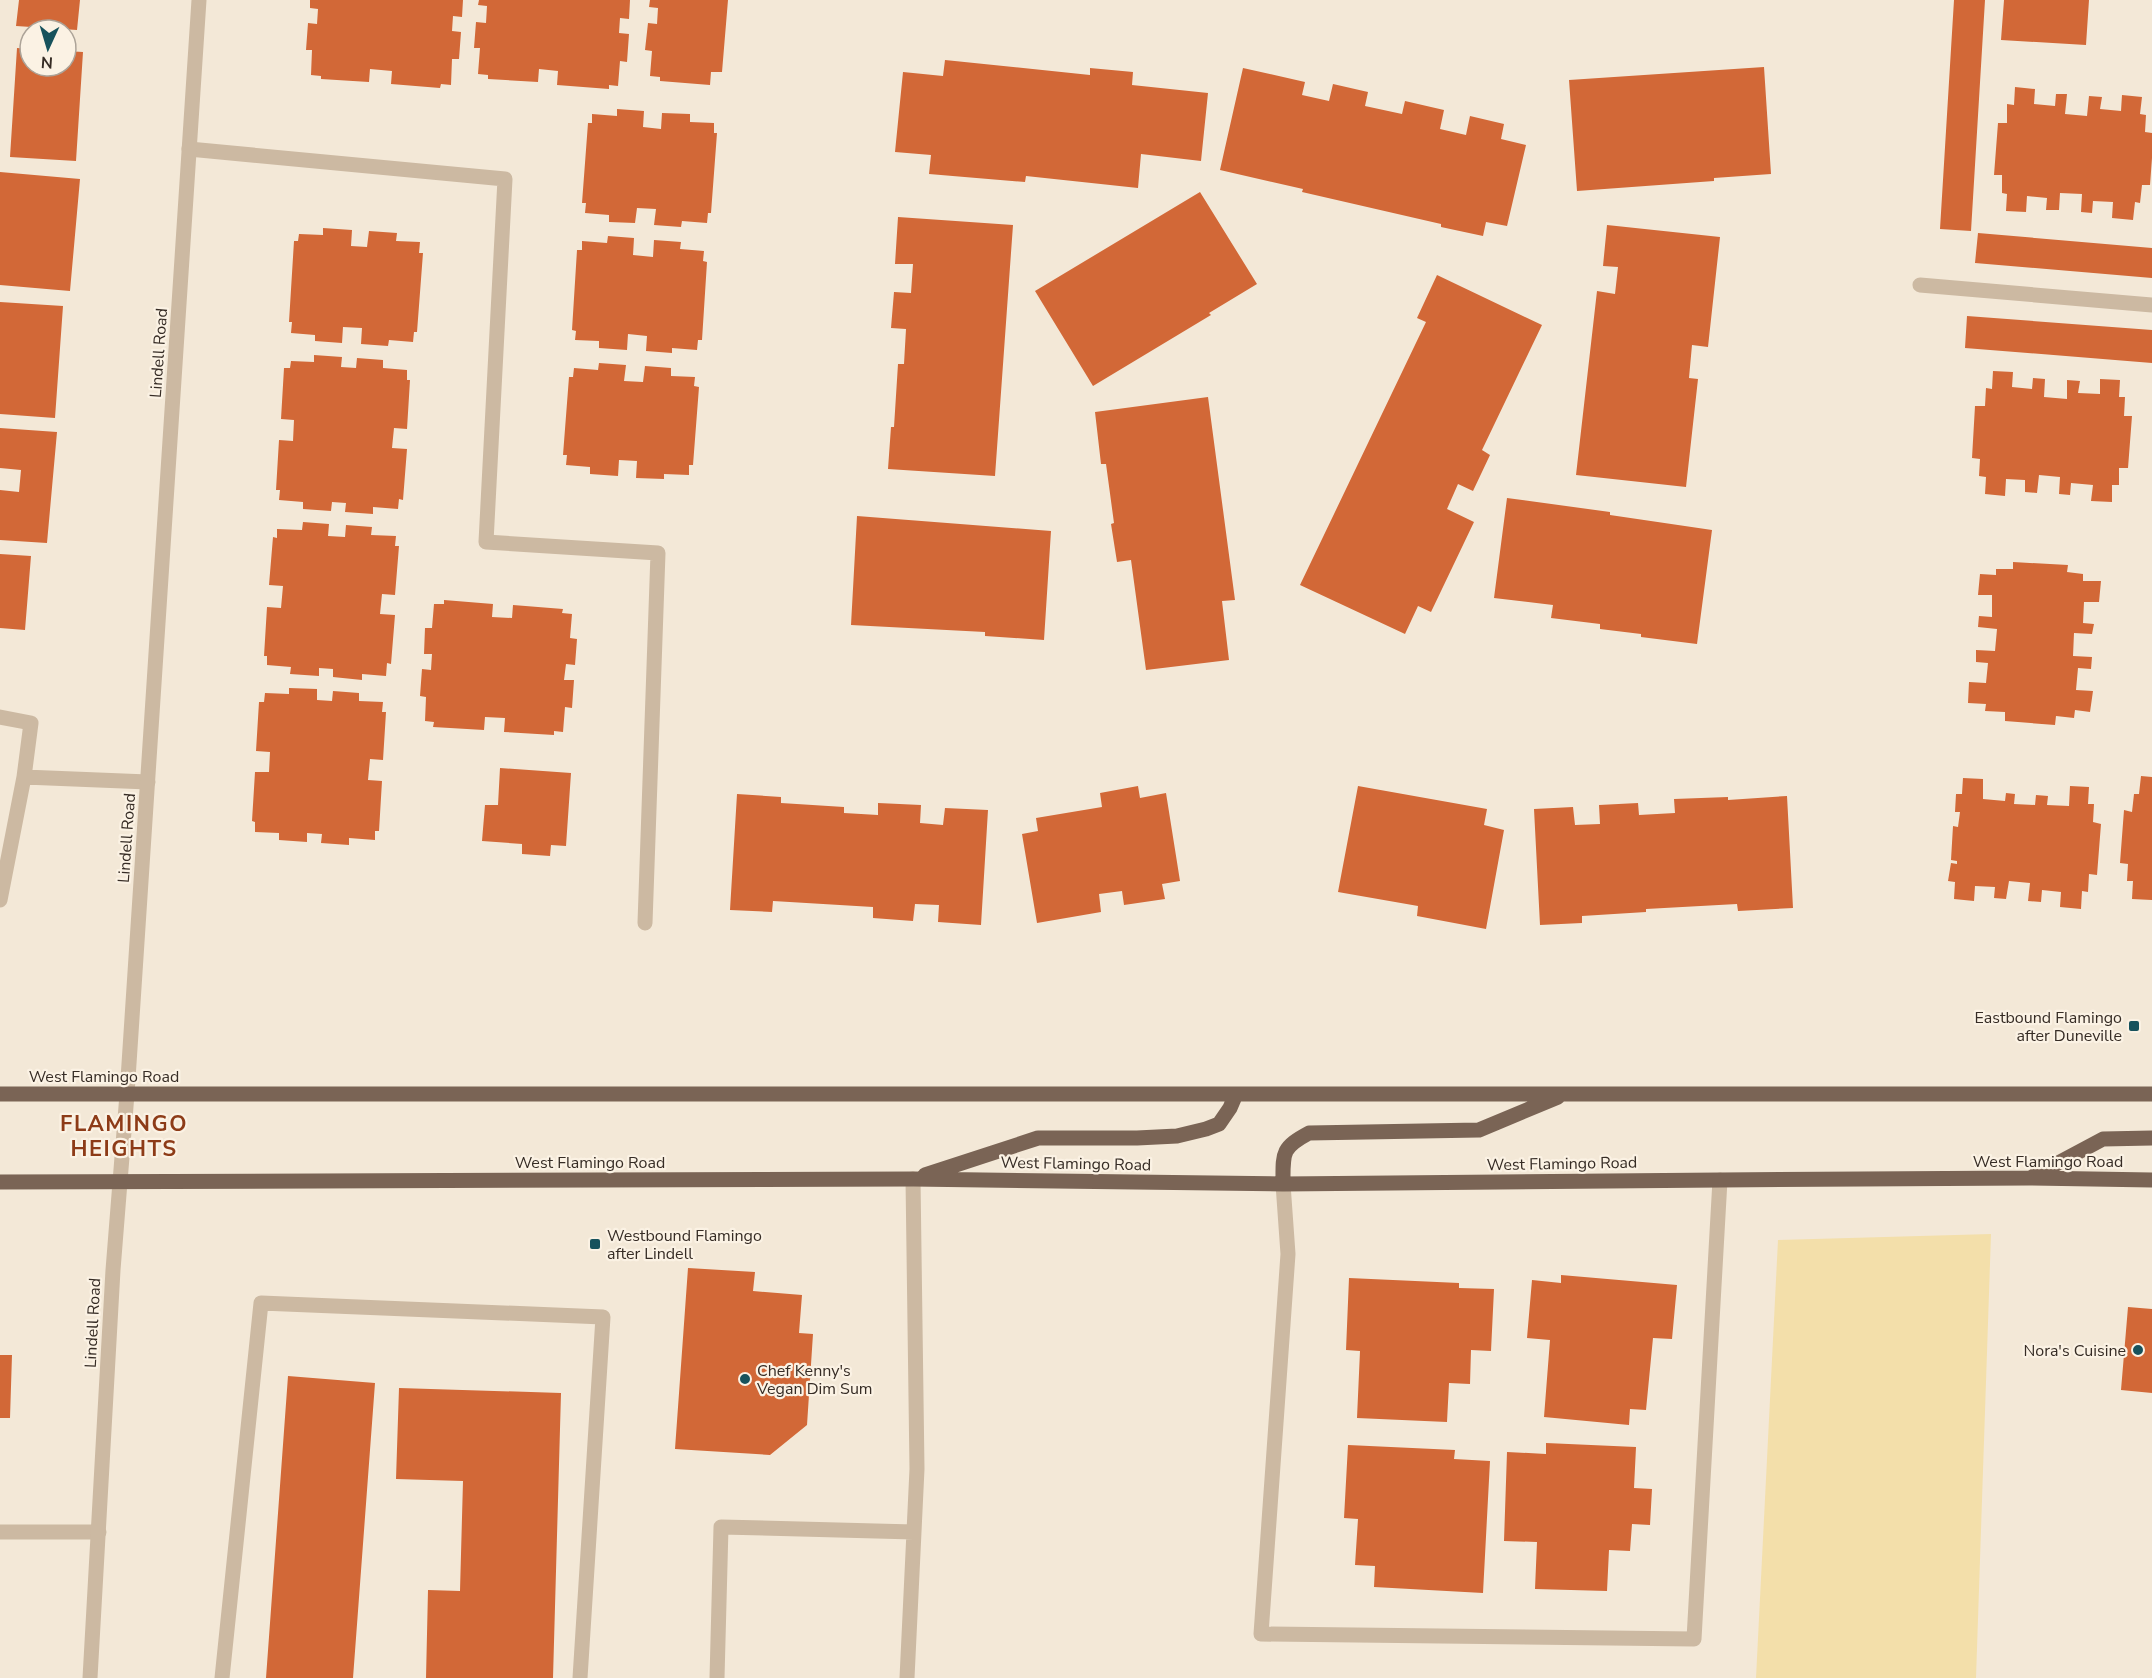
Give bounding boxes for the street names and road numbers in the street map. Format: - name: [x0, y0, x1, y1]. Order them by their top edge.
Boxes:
- street label: Lindell Road: [145, 307, 173, 399]
- street label: Lindell Road: [113, 792, 141, 884]
- street label: West Flamingo Road: [29, 1066, 179, 1088]
- street label: West Flamingo Road: [1973, 1151, 2123, 1173]
- street label: West Flamingo Road: [515, 1152, 665, 1174]
- street label: West Flamingo Road: [1000, 1152, 1151, 1176]
- street label: West Flamingo Road: [1487, 1152, 1638, 1176]
- street label: Lindell Road: [80, 1277, 106, 1369]

